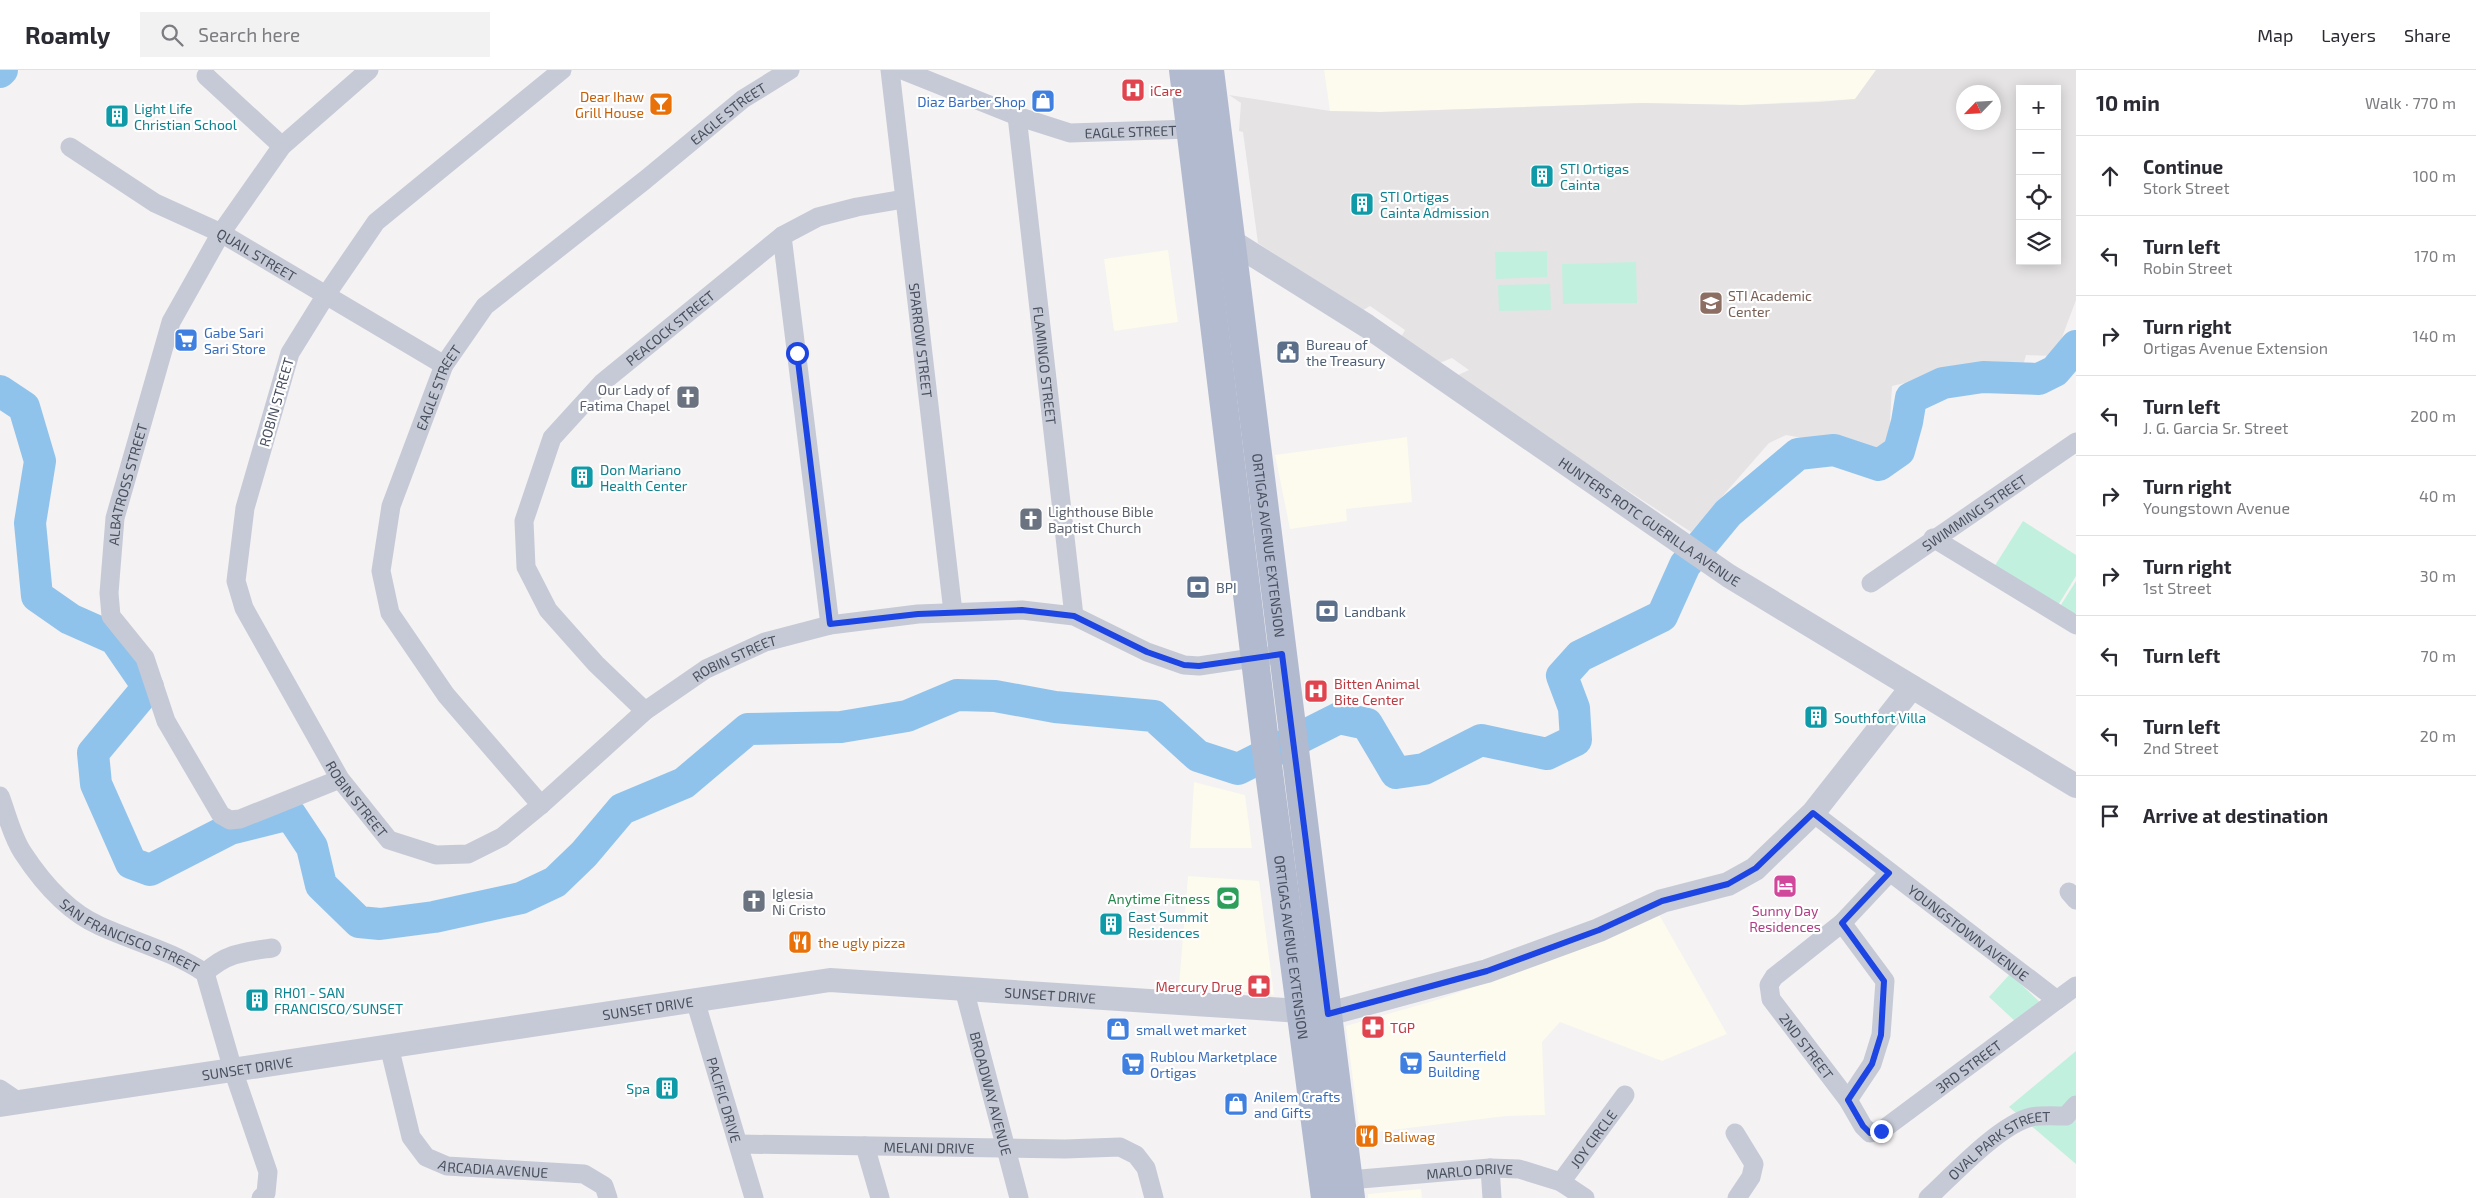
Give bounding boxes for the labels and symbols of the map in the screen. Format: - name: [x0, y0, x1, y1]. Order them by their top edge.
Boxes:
- hospital icon: iCare: [1120, 77, 1146, 103]
- street label: EAGLE STREET: [686, 78, 769, 148]
- place label: iCare: [1150, 82, 1182, 99]
- north arrow: [1956, 85, 2001, 130]
- place label: Dear Ihaw Grill House: [575, 88, 644, 121]
- shop icon: Diaz Barber Shop: [1030, 88, 1056, 114]
- bar icon: Dear Ihaw Grill House: [648, 91, 674, 117]
- place label: Diaz Barber Shop: [917, 93, 1026, 110]
- place label: Light Life Christian School: [134, 100, 238, 133]
- building icon: Light Life Christian School: [104, 103, 130, 129]
- street label: EAGLE STREET: [1084, 121, 1177, 141]
- place label: STI Ortigas Cainta: [1560, 160, 1629, 193]
- building icon: STI Ortigas Cainta: [1529, 163, 1555, 189]
- place label: STI Ortigas Cainta Admission: [1380, 188, 1489, 221]
- building icon: STI Ortigas Cainta Admission: [1349, 191, 1375, 217]
- street label: QUAIL STREET: [214, 224, 300, 284]
- street label: SPARROW STREET: [906, 282, 937, 399]
- street label: PEACOCK STREET: [622, 286, 718, 369]
- place label: STI Academic Center: [1728, 287, 1812, 320]
- school or university icon: STI Academic Center: [1698, 290, 1724, 316]
- street label: FLAMINGO STREET: [1030, 305, 1061, 425]
- place label: Gabe Sari Sari Store: [204, 324, 266, 357]
- supermarket icon: Gabe Sari Sari Store: [173, 327, 199, 353]
- place label: Bureau of the Treasury: [1306, 336, 1386, 369]
- public building icon: Bureau of the Treasury: [1275, 339, 1301, 365]
- street label: EAGLE STREET: [412, 341, 464, 433]
- route start: [786, 342, 809, 365]
- street label: ROBIN STREET: [255, 356, 297, 448]
- place label: Our Lady of Fatima Chapel: [580, 381, 671, 414]
- church icon: Our Lady of Fatima Chapel: [675, 384, 701, 410]
- street label: ALBATROSS STREET: [104, 421, 150, 546]
- street label: ORTIGAS AVENUE EXTENSION: [1249, 452, 1289, 638]
- street label: HUNTERS ROTC GUERILLA AVENUE: [1556, 453, 1744, 590]
- place label: Don Mariano Health Center: [600, 461, 688, 494]
- building icon: Don Mariano Health Center: [569, 464, 595, 490]
- street label: SWIMMING STREET: [1918, 470, 2030, 554]
- place label: Lighthouse Bible Baptist Church: [1048, 503, 1154, 536]
- church icon: Lighthouse Bible Baptist Church: [1018, 506, 1044, 532]
- bank icon: BPI: [1185, 574, 1211, 600]
- place label: BPI: [1216, 579, 1237, 596]
- bank icon: Landbank: [1314, 598, 1340, 624]
- place label: Landbank: [1344, 603, 1406, 620]
- street label: ROBIN STREET: [688, 631, 778, 685]
- place label: Bitten Animal Bite Center: [1334, 675, 1421, 708]
- hospital icon: Bitten Animal Bite Center: [1303, 678, 1329, 704]
- building icon: Southfort Villa: [1803, 704, 1829, 730]
- place label: Southfort Villa: [1834, 709, 1926, 726]
- street label: ROBIN STREET: [323, 757, 392, 840]
- street label: ORTIGAS AVENUE EXTENSION: [1271, 854, 1313, 1040]
- hotel icon: Sunny Day Residences: [1772, 873, 1798, 899]
- street label: YOUNGSTOWN AVENUE: [1905, 880, 2033, 984]
- place label: Iglesia Ni Cristo: [772, 885, 826, 918]
- sports icon: Anytime Fitness: [1215, 885, 1241, 911]
- church icon: Iglesia Ni Cristo: [741, 888, 767, 914]
- place label: Anytime Fitness: [1108, 890, 1210, 907]
- street label: SAN FRANCISCO STREET: [57, 894, 202, 976]
- place label: Sunny Day Residences: [1749, 902, 1821, 935]
- place label: East Summit Residences: [1128, 908, 1208, 941]
- building icon: East Summit Residences: [1098, 911, 1124, 937]
- restaurant icon: the ugly pizza: [787, 929, 813, 955]
- place label: the ugly pizza: [818, 934, 906, 951]
- pharmacy icon: Mercury Drug: [1246, 973, 1272, 999]
- place label: Mercury Drug: [1155, 978, 1242, 995]
- street label: SUNSET DRIVE: [1004, 983, 1097, 1006]
- place label: RH01 - SAN FRANCISCO/SUNSET: [274, 984, 403, 1017]
- building icon: RH01 - SAN FRANCISCO/SUNSET: [244, 987, 270, 1013]
- street label: SUNSET DRIVE: [601, 992, 694, 1023]
- street label: 2ND STREET: [1776, 1009, 1837, 1082]
- pharmacy icon: TGP: [1360, 1014, 1386, 1040]
- shop icon: small wet market: [1105, 1016, 1131, 1042]
- place label: TGP: [1390, 1019, 1415, 1036]
- place label: small wet market: [1136, 1021, 1247, 1038]
- street label: BROADWAY AVENUE: [967, 1030, 1016, 1157]
- street label: 3RD STREET: [1932, 1036, 2004, 1096]
- place label: Saunterfield Building: [1428, 1047, 1506, 1080]
- place label: Rublou Marketplace Ortigas: [1150, 1048, 1277, 1081]
- supermarket icon: Saunterfield Building: [1398, 1050, 1424, 1076]
- supermarket icon: Rublou Marketplace Ortigas: [1120, 1051, 1146, 1077]
- street label: SUNSET DRIVE: [201, 1053, 294, 1083]
- street label: PACIFIC DRIVE: [704, 1055, 746, 1145]
- building icon: Spa: [654, 1075, 680, 1101]
- place label: Spa: [626, 1080, 650, 1097]
- place label: Anilem Crafts and Gifts: [1254, 1088, 1340, 1121]
- shop icon: Anilem Crafts and Gifts: [1223, 1091, 1249, 1117]
- street label: JOY CIRCLE: [1566, 1106, 1620, 1171]
- street label: OVAL PARK STREET: [1944, 1107, 2050, 1183]
- route end: [1870, 1120, 1893, 1143]
- restaurant icon: Baliwag: [1354, 1123, 1380, 1149]
- place label: Baliwag: [1384, 1128, 1435, 1145]
- street label: MELANI DRIVE: [883, 1138, 975, 1156]
- street label: ARCADIA AVENUE: [436, 1155, 549, 1180]
- street label: MARLO DRIVE: [1425, 1159, 1513, 1182]

